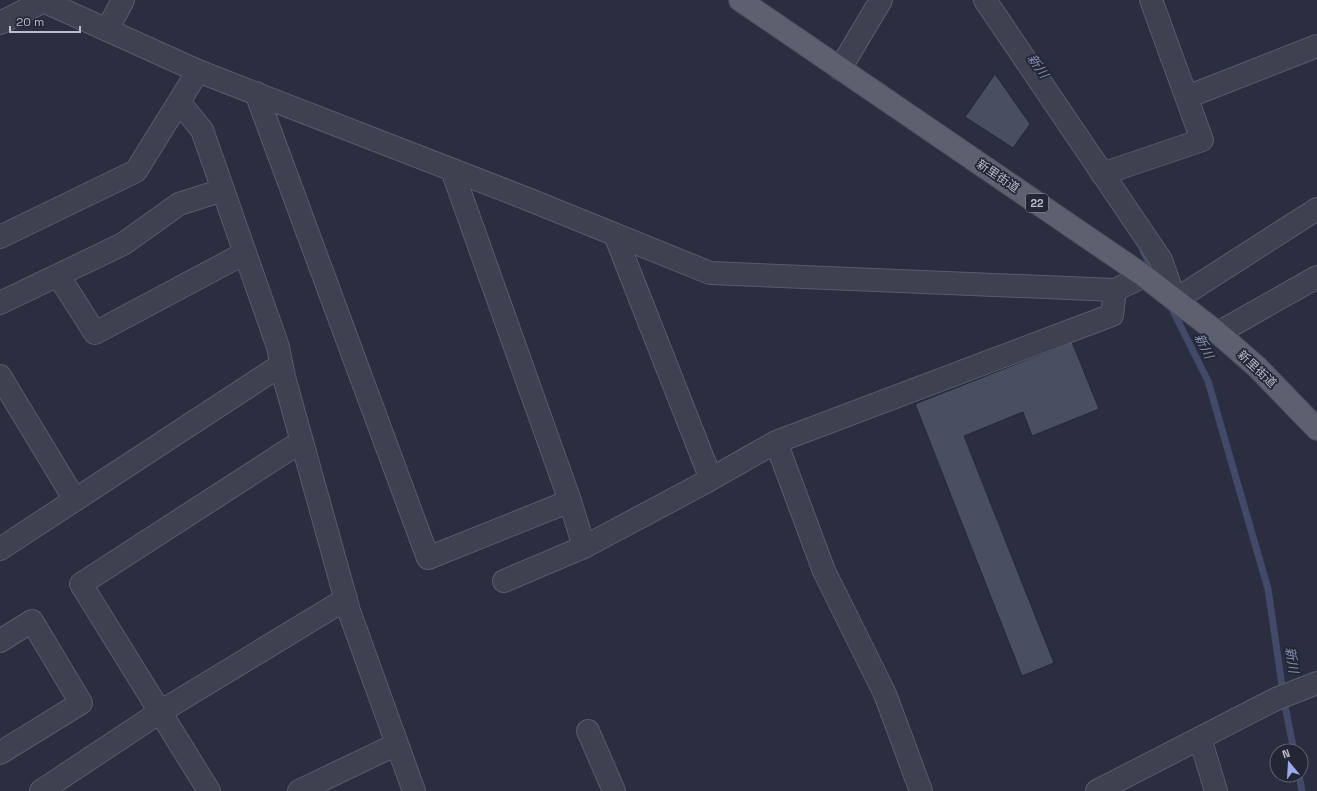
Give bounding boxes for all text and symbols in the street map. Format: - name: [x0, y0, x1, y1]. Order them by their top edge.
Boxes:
- scale bar: [10, 8, 80, 34]
- text: 20 m: [16, 14, 44, 30]
- water label: 新川: [1024, 50, 1054, 83]
- street label: 新里街道: [974, 156, 1022, 196]
- road number: 22: [1026, 194, 1048, 212]
- water label: 新川: [1191, 331, 1218, 363]
- street label: 新里街道: [1234, 347, 1280, 391]
- water label: 新川: [1282, 646, 1303, 676]
- north arrow: [1269, 743, 1309, 783]
- text: N: [1280, 746, 1292, 761]

